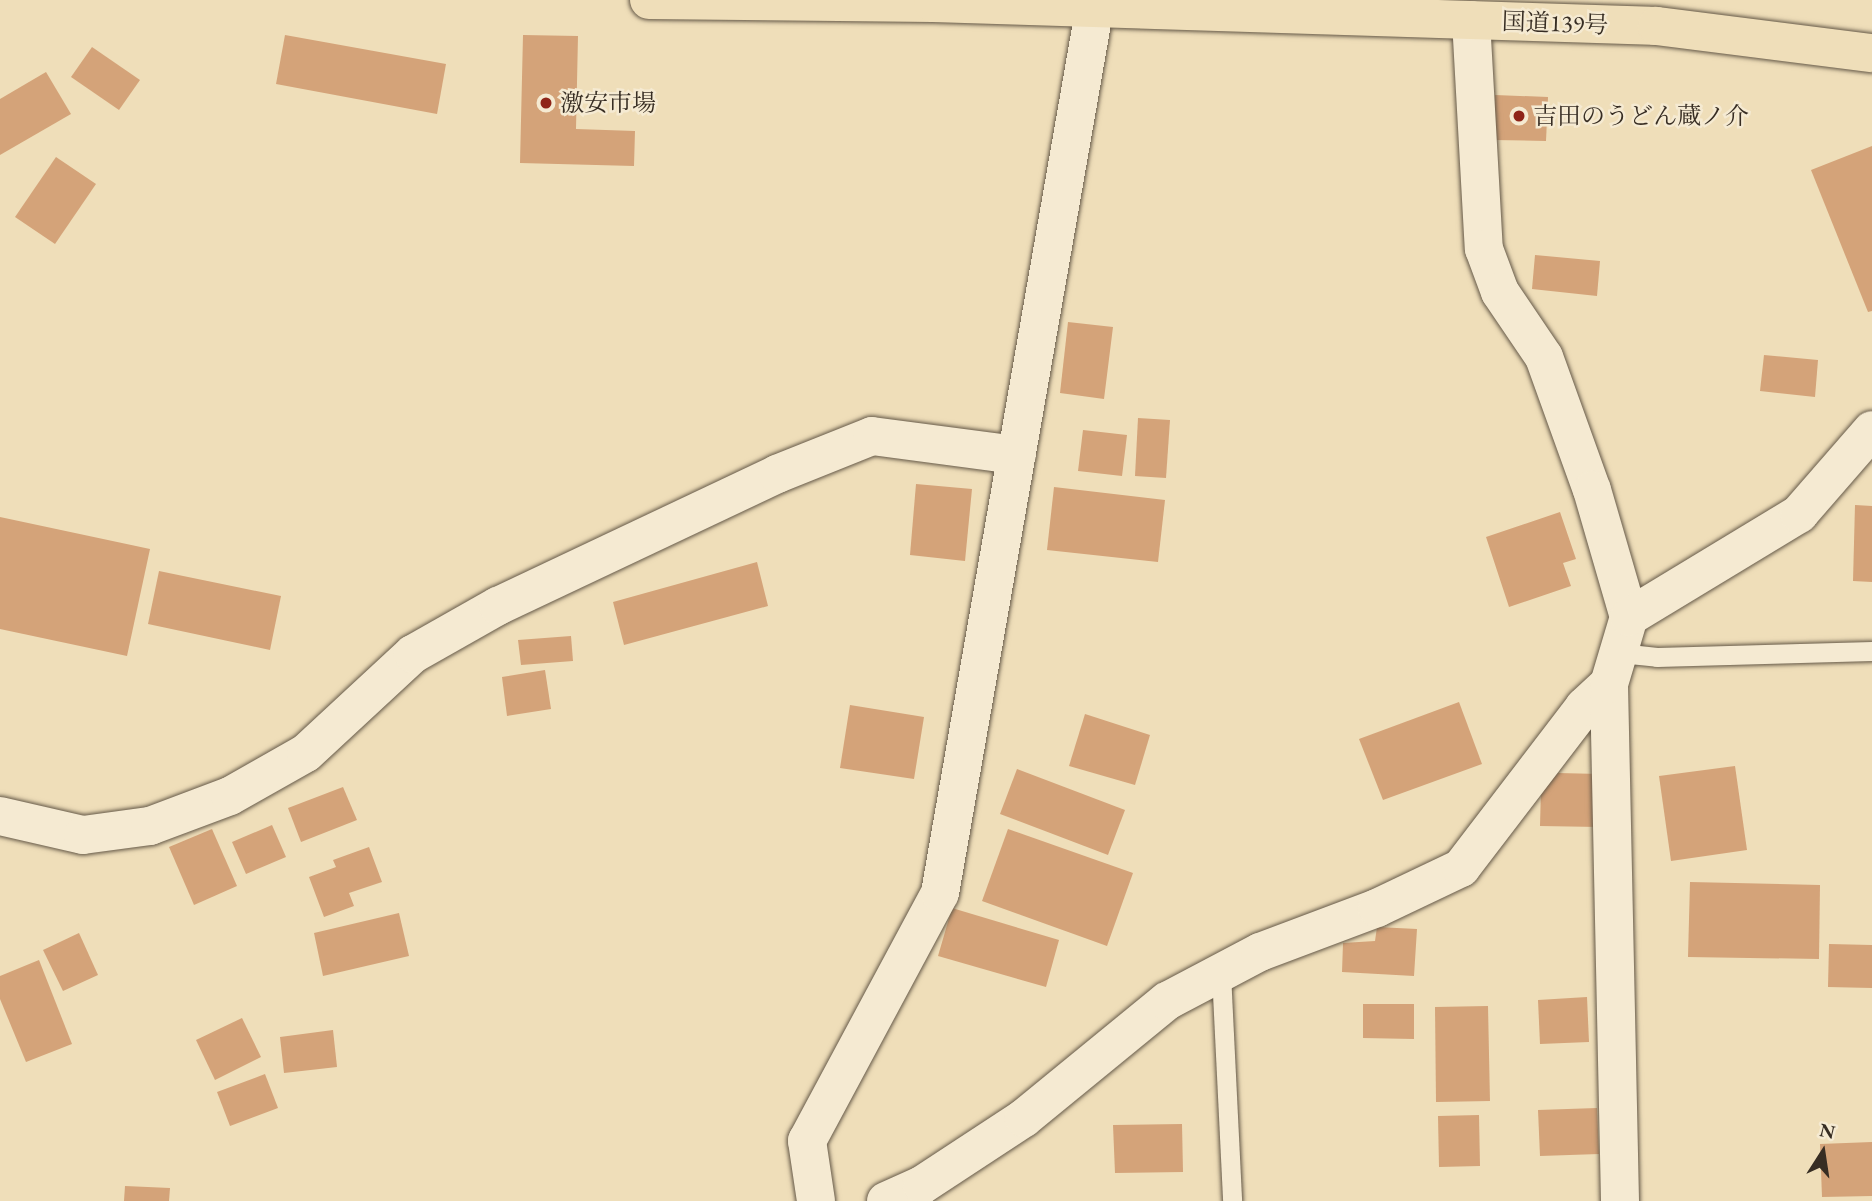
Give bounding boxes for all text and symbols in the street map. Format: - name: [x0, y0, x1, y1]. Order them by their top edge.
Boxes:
- street label: 国道139号: [1501, 7, 1609, 39]
- place label: 激安市場: [560, 89, 656, 117]
- marker: 激安市場: [538, 95, 554, 111]
- place label: 吉田のうどん蔵ノ介: [1533, 102, 1749, 130]
- marker: 吉田のうどん蔵ノ介: [1511, 108, 1527, 124]
- north arrow: [1788, 1117, 1858, 1187]
- text: N: [1817, 1117, 1838, 1145]

